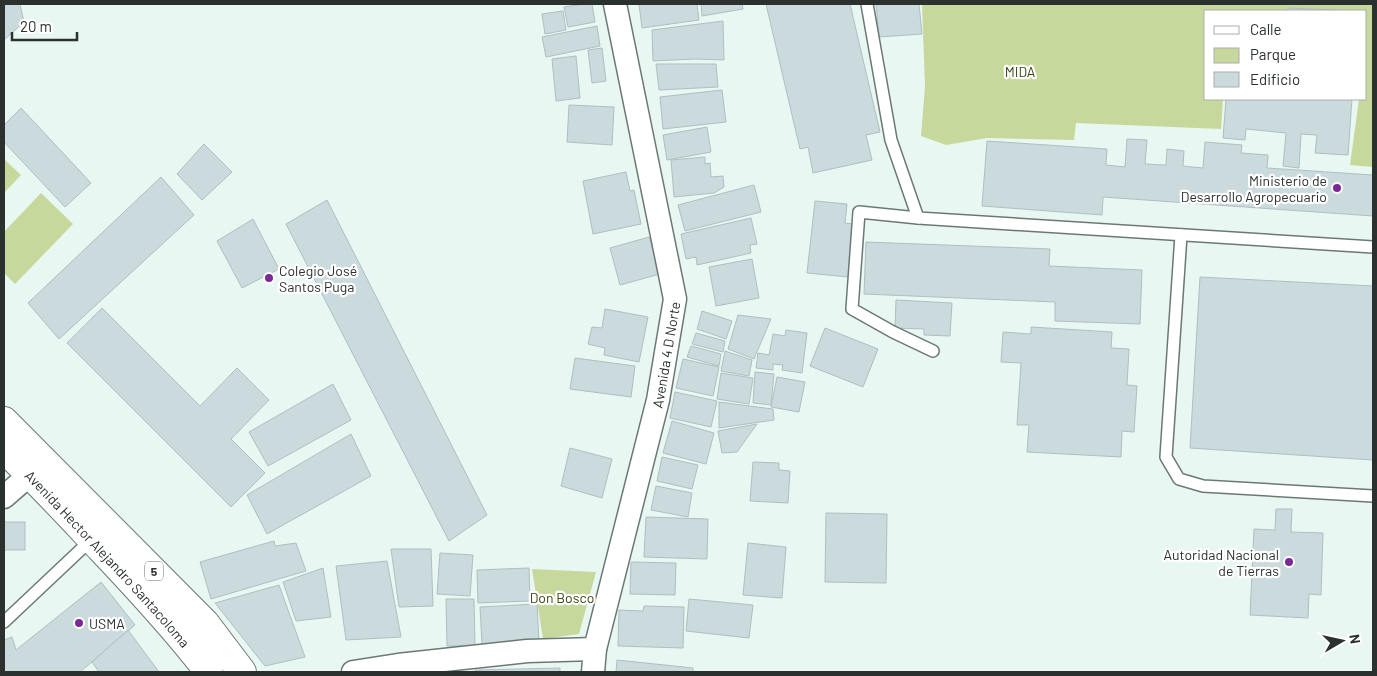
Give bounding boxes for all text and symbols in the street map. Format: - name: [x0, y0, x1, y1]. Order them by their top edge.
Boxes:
- scale bar: [12, 10, 78, 42]
- legend: [1204, 10, 1367, 100]
- text: 20 m: [20, 17, 52, 35]
- text: Calle: [1250, 20, 1282, 38]
- text: Parque: [1250, 45, 1296, 63]
- park label: MIDA: [1005, 63, 1036, 80]
- text: Edificio: [1250, 70, 1300, 88]
- place label: Ministerio de Desarrollo Agropecuario: [1181, 172, 1327, 205]
- marker: Ministerio de Desarrollo Agropecuario: [1331, 182, 1343, 194]
- place label: Colegio José Santos Puga: [279, 262, 357, 295]
- marker: Colegio José Santos Puga: [263, 272, 275, 284]
- street label: Avenida 4 D Norte: [648, 300, 683, 410]
- street label: Avenida Hector Alejandro Santacoloma: [22, 466, 194, 650]
- place label: Autoridad Nacional de Tierras: [1164, 546, 1279, 579]
- marker: Autoridad Nacional de Tierras: [1283, 556, 1295, 568]
- road number: 5: [145, 562, 163, 580]
- park label: Don Bosco: [530, 589, 594, 606]
- place label: USMA: [89, 615, 125, 632]
- north arrow: [1317, 616, 1367, 666]
- marker: USMA: [73, 617, 85, 629]
- text: N: [1346, 633, 1364, 645]

